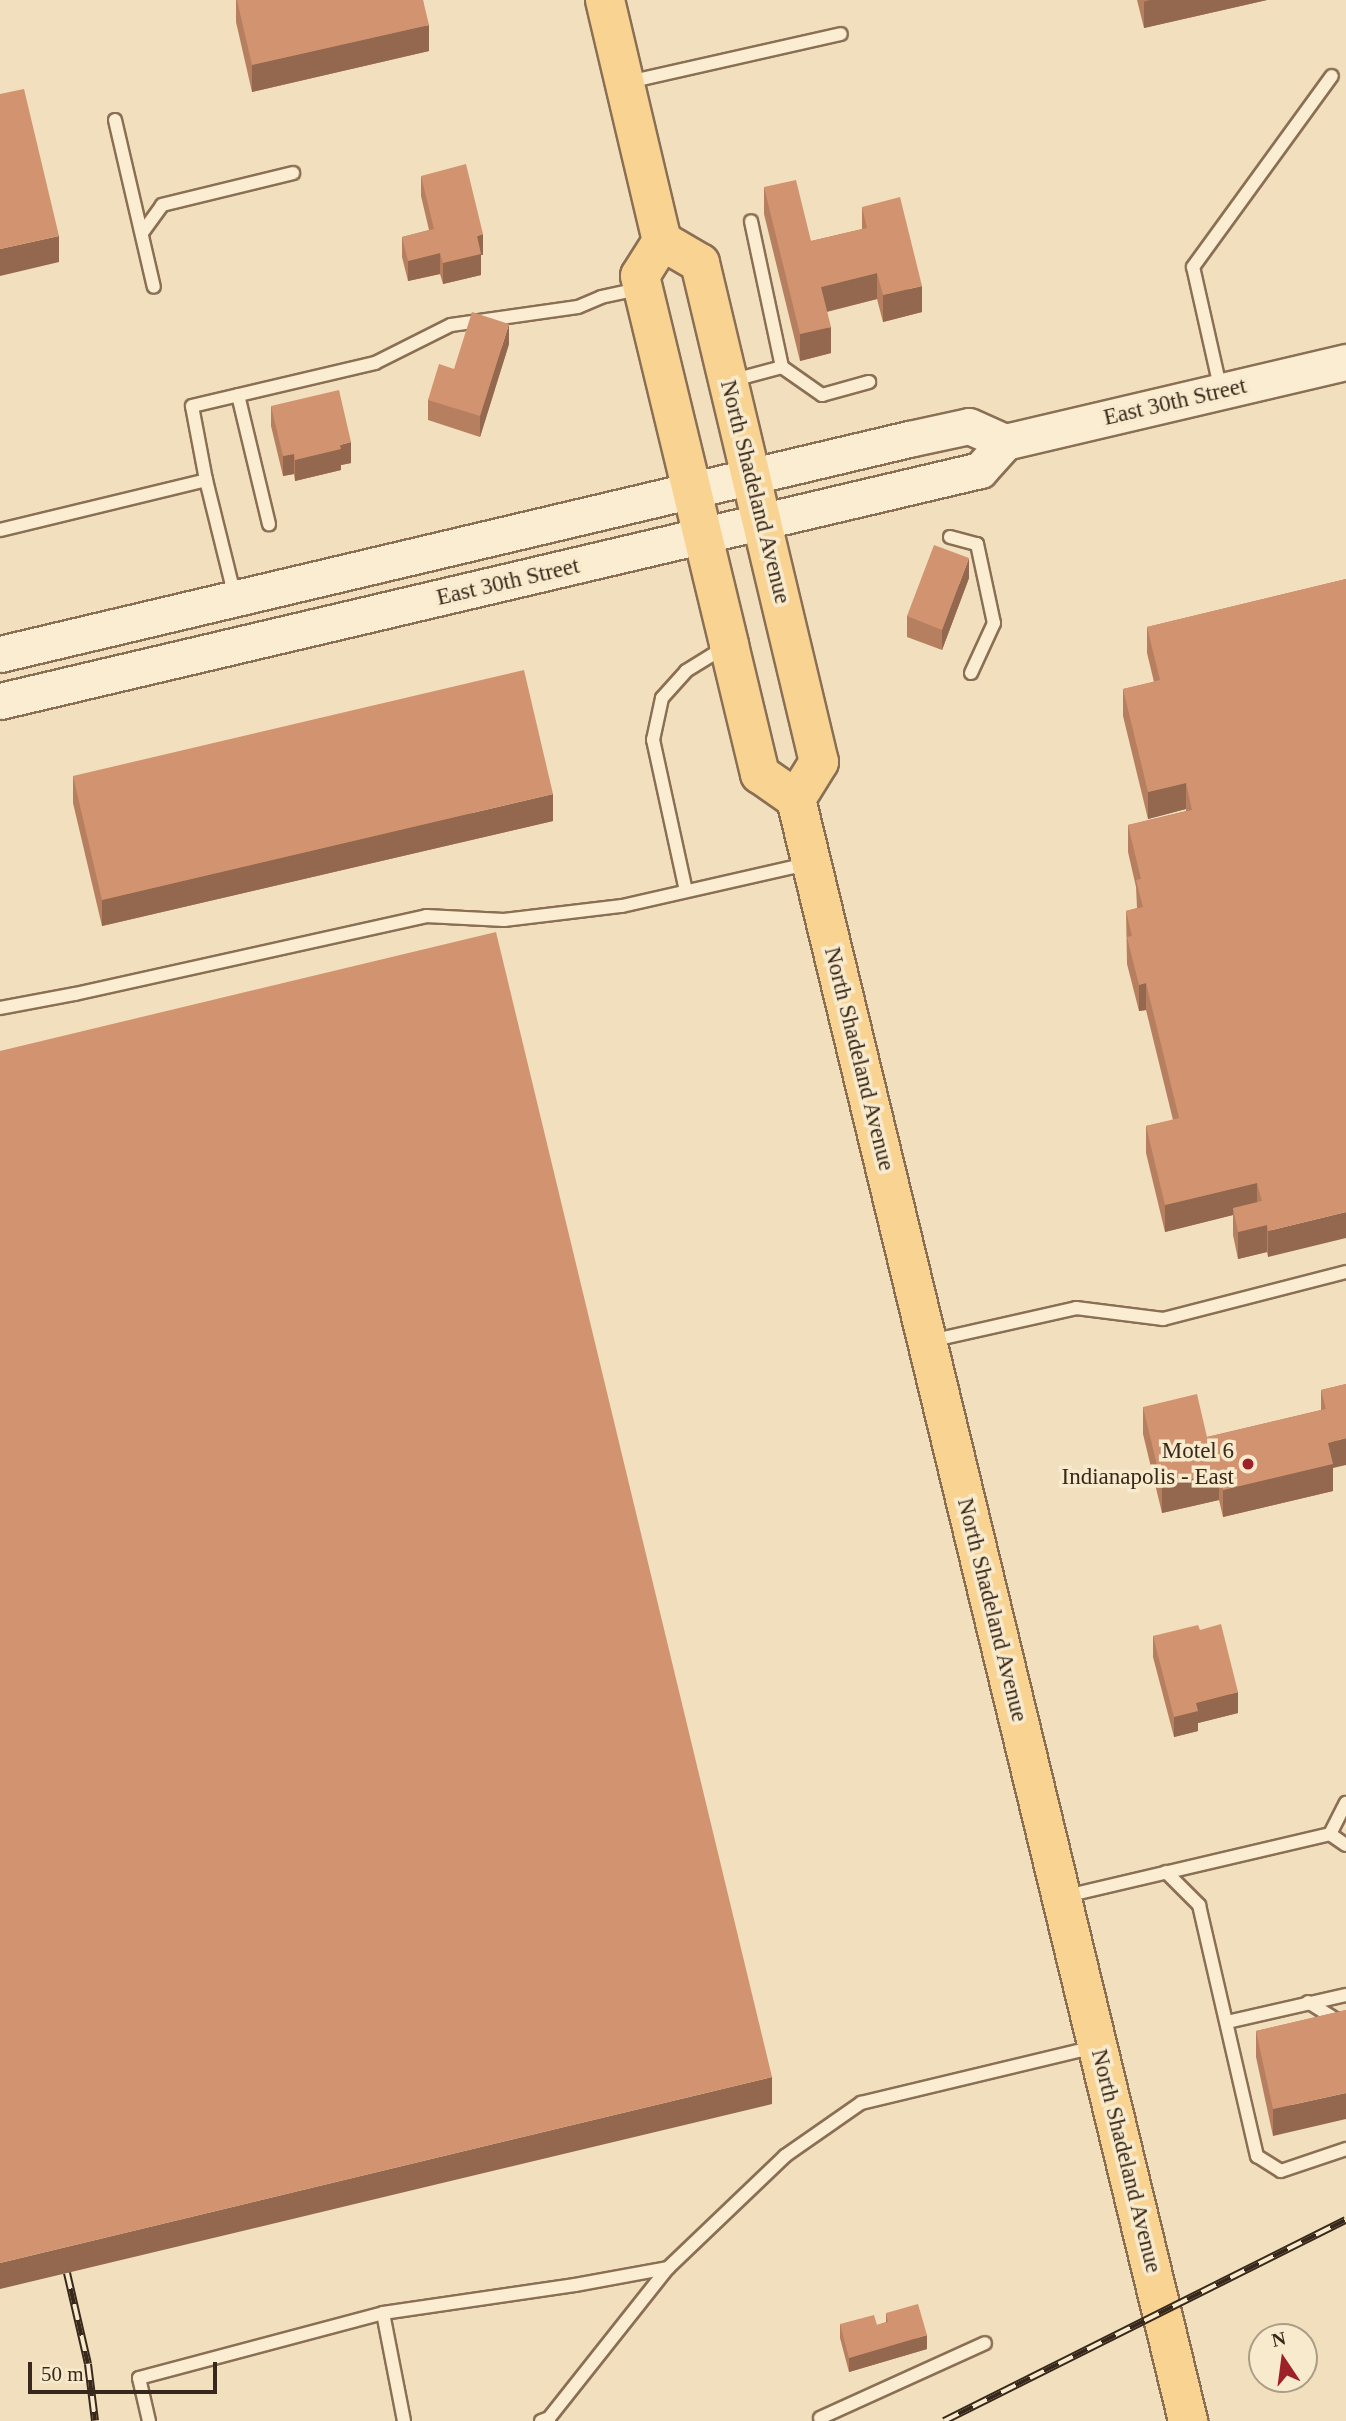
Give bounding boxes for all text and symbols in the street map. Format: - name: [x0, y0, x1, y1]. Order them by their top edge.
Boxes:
- street label: East 30th Street: [1101, 372, 1249, 432]
- street label: North Shadeland Avenue: [714, 377, 796, 607]
- street label: East 30th Street: [434, 552, 582, 612]
- street label: North Shadeland Avenue: [818, 944, 900, 1174]
- place label: Motel 6 Indianapolis - East: [1062, 1437, 1234, 1491]
- marker: Motel 6 Indianapolis - East: [1240, 1456, 1256, 1472]
- street label: North Shadeland Avenue: [951, 1495, 1033, 1725]
- street label: North Shadeland Avenue: [1085, 2046, 1167, 2276]
- north arrow: [1248, 2323, 1318, 2393]
- text: N: [1270, 2327, 1288, 2351]
- scale bar: [32, 2348, 220, 2392]
- text: 50 m: [41, 2362, 84, 2386]

